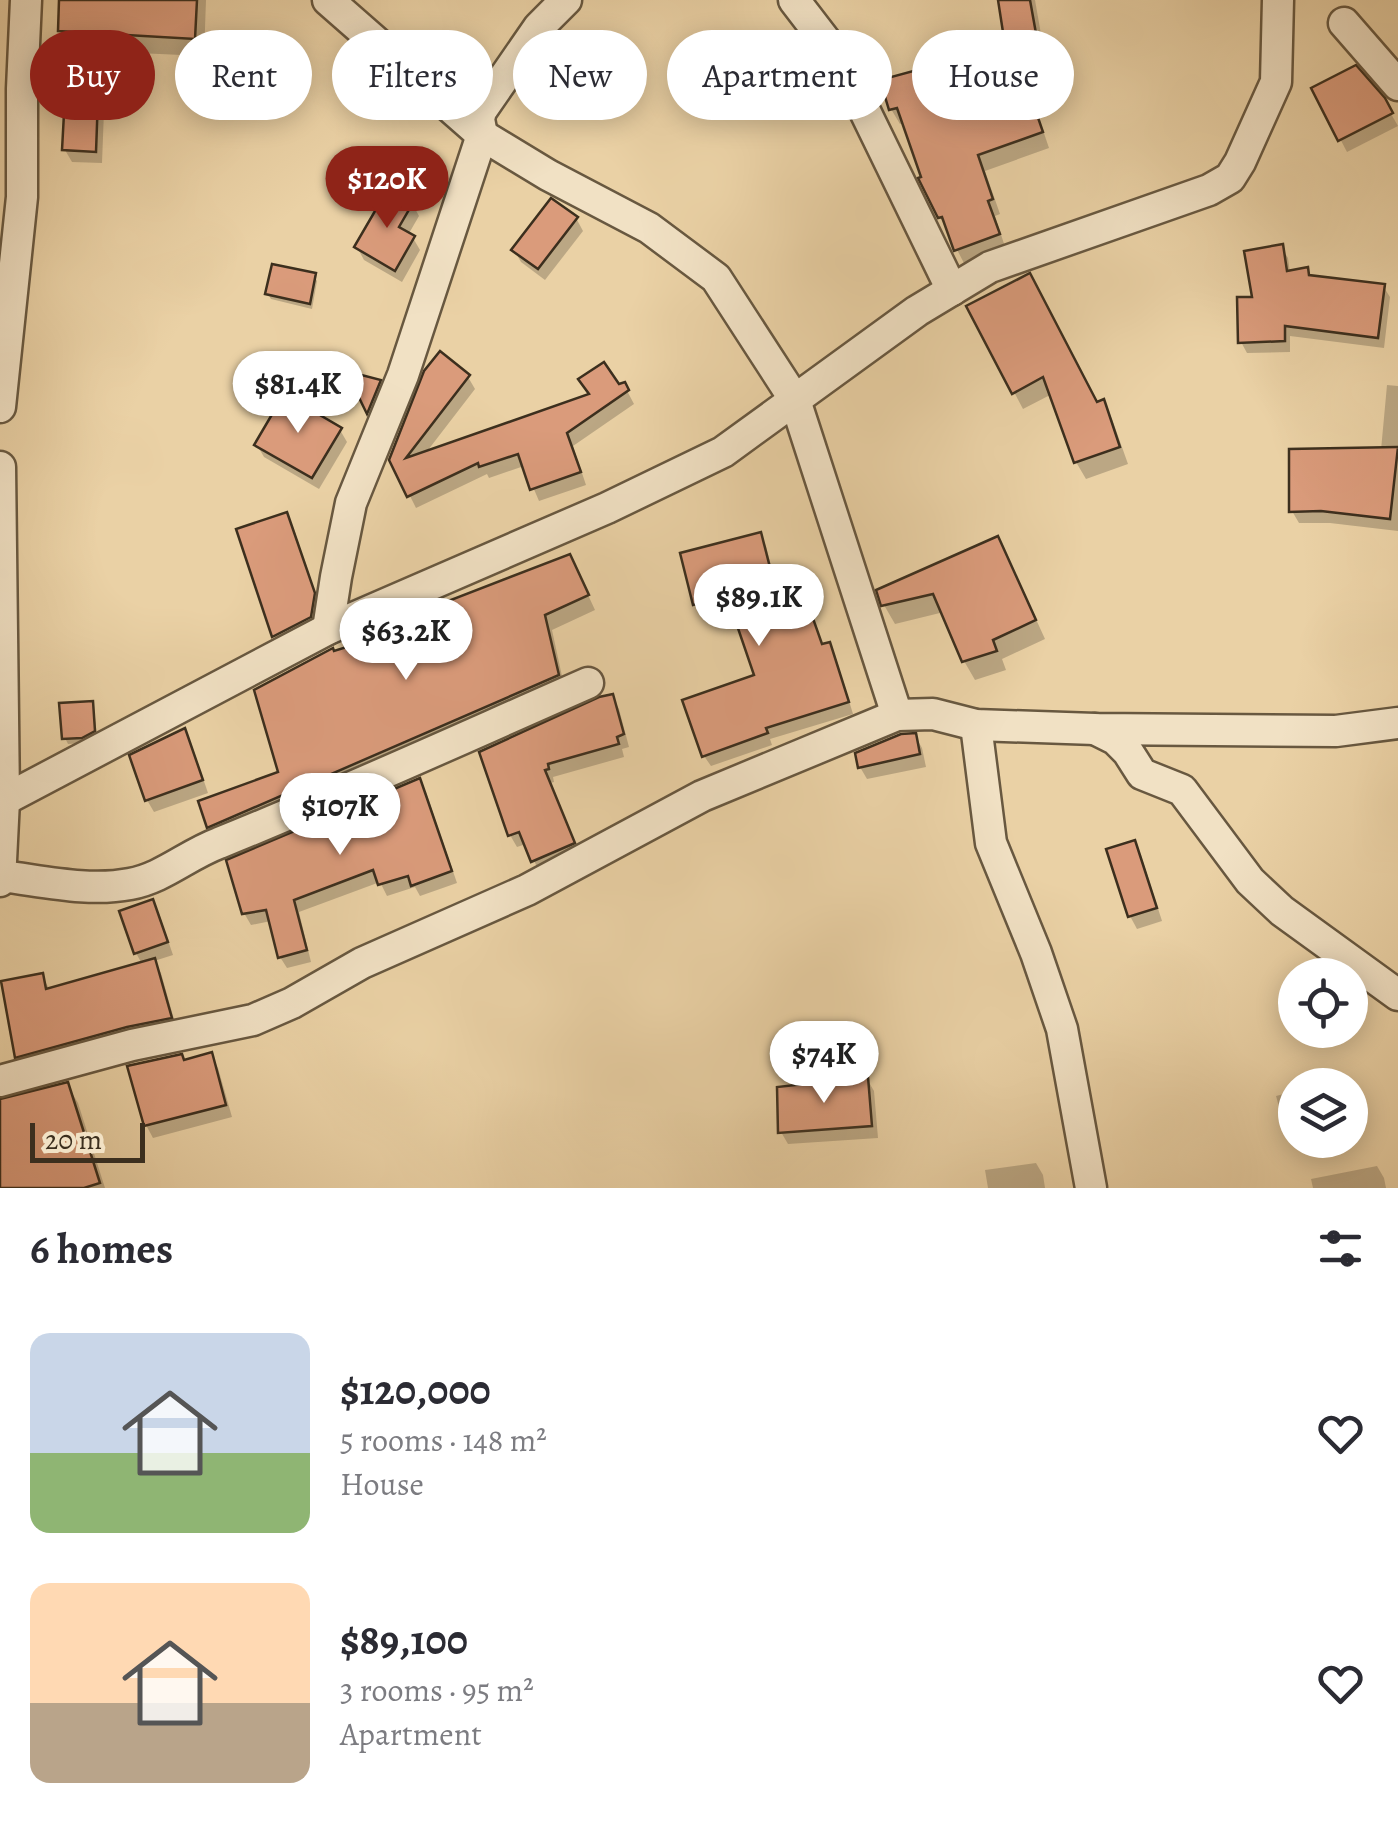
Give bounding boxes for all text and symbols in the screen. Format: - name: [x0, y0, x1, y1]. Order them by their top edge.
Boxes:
- chip: Buy: [30, 30, 155, 120]
- chip: Rent: [175, 30, 312, 120]
- chip: Filters: [332, 30, 493, 120]
- chip: New: [513, 30, 647, 120]
- chip: Apartment: [667, 30, 892, 120]
- chip: House: [912, 30, 1074, 120]
- pin: $120K: [317, 146, 457, 231]
- text: $120K: [348, 156, 426, 200]
- pin: $81.4K: [217, 351, 379, 436]
- text: $81.4K: [255, 361, 341, 405]
- pin: $89.1K: [678, 564, 840, 649]
- text: $89.1K: [716, 574, 802, 618]
- pin: $63.2K: [325, 598, 487, 683]
- text: $63.2K: [362, 608, 450, 652]
- pin: $107K: [270, 773, 410, 858]
- text: $107K: [301, 783, 379, 827]
- map controls: [1278, 958, 1368, 1158]
- button: locate: [1278, 958, 1368, 1048]
- pin: $74K: [765, 1021, 883, 1106]
- text: $74K: [792, 1031, 856, 1075]
- button: layers: [1278, 1068, 1368, 1158]
- scale bar: [30, 1118, 145, 1162]
- text: 20 m: [45, 1121, 102, 1159]
- text: 6 homes: [30, 1220, 173, 1277]
- icon: filters: [1313, 1221, 1368, 1276]
- text: $120,000: [340, 1361, 491, 1418]
- icon: home: [110, 1373, 230, 1493]
- icon: heart: [1313, 1406, 1368, 1461]
- text: 5 rooms · 148 m²: [340, 1418, 547, 1462]
- text: House: [340, 1462, 424, 1506]
- text: $89,100: [340, 1611, 468, 1668]
- icon: home: [110, 1623, 230, 1743]
- icon: heart: [1313, 1656, 1368, 1711]
- text: 3 rooms · 95 m²: [340, 1668, 534, 1712]
- text: Apartment: [340, 1712, 482, 1756]

